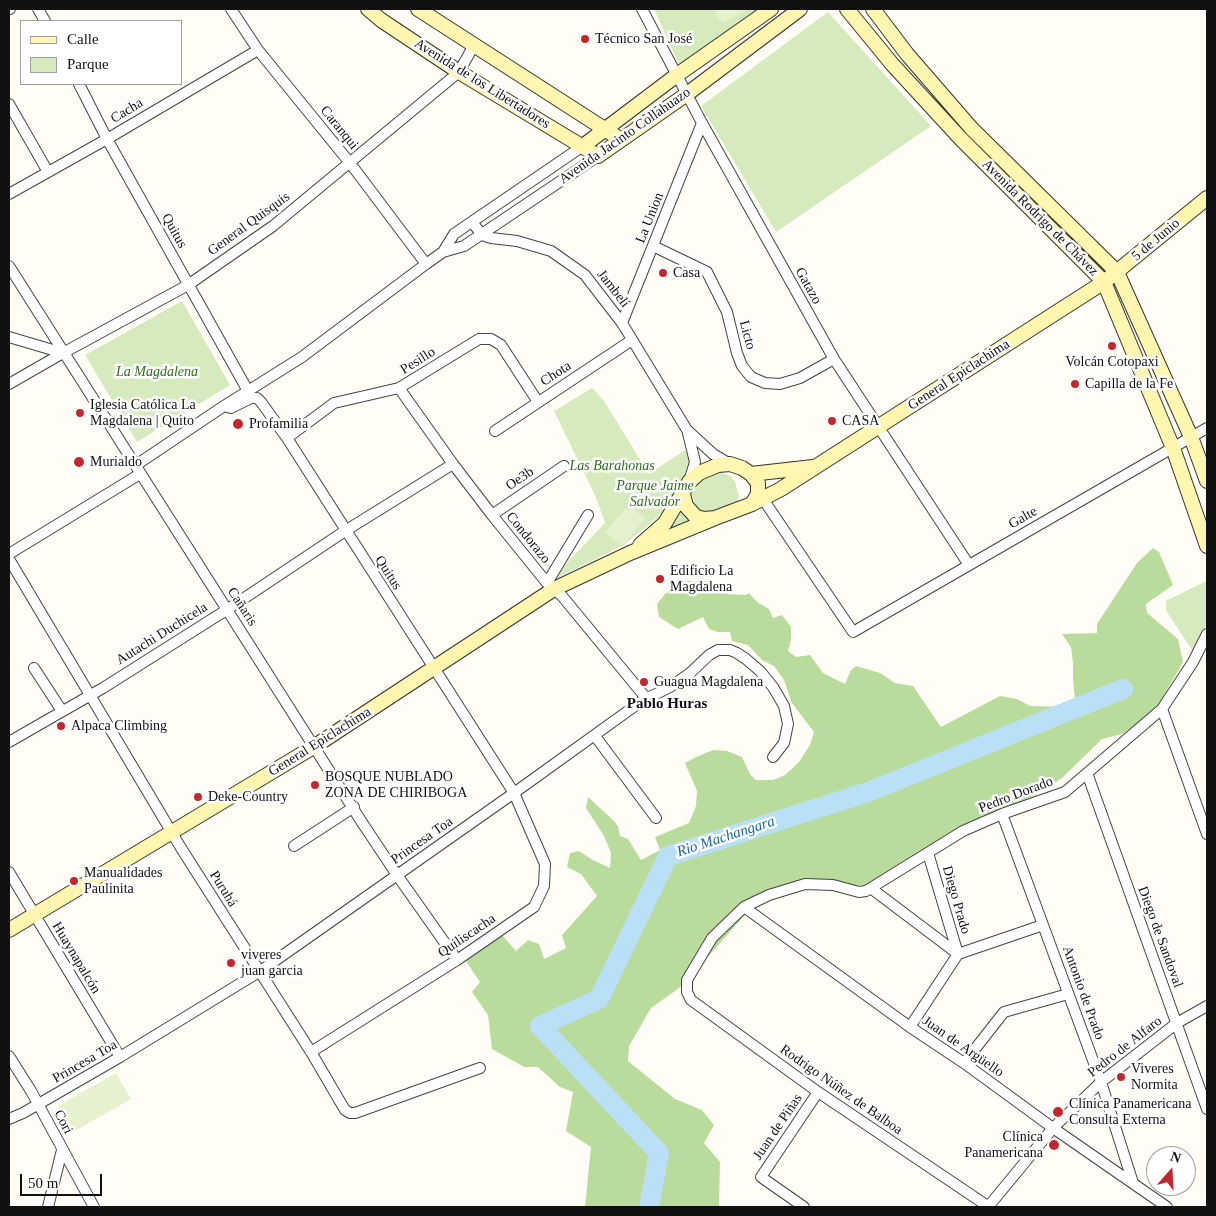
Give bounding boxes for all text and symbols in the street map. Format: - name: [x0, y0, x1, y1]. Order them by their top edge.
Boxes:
- legend: [20, 20, 182, 85]
- text: Calle: [67, 31, 99, 47]
- place label: Técnico San José: [595, 31, 692, 47]
- marker: Técnico San José: [579, 33, 591, 45]
- street label: Avenida de los Libertadores: [411, 35, 553, 133]
- text: Parque: [67, 56, 109, 72]
- street label: Avenida Jacinto Collahuazo: [556, 84, 694, 188]
- street label: Cacha: [108, 95, 146, 127]
- street label: Caranqui: [316, 103, 362, 153]
- street label: Avenida Rodrigo de Chávez: [978, 156, 1102, 280]
- street label: General Quisquis: [205, 189, 293, 259]
- street label: La Union: [632, 190, 668, 246]
- street label: Quitus: [158, 211, 190, 251]
- street label: 5 de Junio: [1129, 215, 1183, 265]
- place label: Casa: [673, 265, 700, 281]
- street label: Gatazo: [791, 265, 825, 307]
- street label: Jambelí: [593, 267, 633, 311]
- marker: Casa: [657, 267, 669, 279]
- street label: Licto: [735, 319, 759, 351]
- street label: General Epiclachima: [905, 336, 1013, 414]
- marker: Volcán Cotopaxi: [1106, 340, 1118, 352]
- street label: Pesillo: [397, 344, 439, 378]
- place label: Volcán Cotopaxi: [1065, 354, 1159, 370]
- street label: Chota: [537, 358, 575, 390]
- park label: La Magdalena: [116, 364, 198, 380]
- place label: Capilla de la Fe: [1085, 376, 1173, 392]
- marker: Capilla de la Fe: [1069, 378, 1081, 390]
- place label: Iglesia Católica La Magdalena | Quito: [90, 397, 196, 430]
- marker: Iglesia Católica La Magdalena | Quito: [74, 407, 86, 419]
- place label: CASA: [842, 413, 879, 429]
- marker: CASA: [826, 415, 838, 427]
- place label: Profamilia: [249, 416, 308, 432]
- marker: Profamilia: [231, 417, 245, 431]
- place label: Murialdo: [90, 454, 142, 470]
- marker: Murialdo: [72, 455, 86, 469]
- park label: Las Barahonas: [569, 458, 655, 474]
- street label: Oe3b: [503, 464, 537, 494]
- park label: Parque Jaime Salvador: [616, 478, 694, 511]
- street label: Galte: [1006, 503, 1040, 533]
- street label: Condorazo: [502, 509, 554, 567]
- street label: Quitus: [371, 553, 405, 593]
- place label: Edificio La Magdalena: [670, 563, 733, 596]
- marker: Edificio La Magdalena: [654, 573, 666, 585]
- street label: Cañaris: [223, 584, 261, 630]
- street label: Autachi Duchicela: [113, 599, 211, 669]
- place label: Guagua Magdalena: [654, 674, 763, 690]
- marker: Guagua Magdalena: [638, 676, 650, 688]
- district label: Pablo Huras: [627, 695, 707, 713]
- street label: General Epiclachima: [266, 704, 374, 780]
- place label: Alpaca Climbing: [71, 718, 167, 734]
- marker: Alpaca Climbing: [55, 720, 67, 732]
- place label: BOSQUE NUBLADO ZONA DE CHIRIBOGA: [325, 769, 467, 802]
- street label: Pedro Dorado: [977, 773, 1055, 817]
- marker: BOSQUE NUBLADO ZONA DE CHIRIBOGA: [309, 779, 321, 791]
- place label: Deke-Country: [208, 789, 288, 805]
- marker: Deke-Country: [192, 791, 204, 803]
- water label: Rio Machangara: [675, 813, 777, 861]
- street label: Princesa Toa: [388, 814, 456, 868]
- street label: Diego Prado: [938, 864, 974, 936]
- place label: Manualidades Paulinita: [84, 865, 163, 898]
- street label: Puruhá: [205, 868, 241, 910]
- marker: Manualidades Paulinita: [68, 875, 80, 887]
- street label: Diego de Sandoval: [1134, 884, 1186, 990]
- street label: Quiliscacha: [435, 911, 499, 961]
- street label: Huaynapalcón: [48, 919, 104, 997]
- street label: Antonio de Prado: [1058, 944, 1108, 1042]
- place label: viveres juan garcia: [241, 947, 303, 980]
- marker: viveres juan garcia: [225, 957, 237, 969]
- street label: Juan de Argüello: [919, 1013, 1007, 1081]
- street label: Pedro de Alfaro: [1085, 1013, 1165, 1081]
- street label: Princesa Toa: [50, 1037, 120, 1087]
- street label: Rodrigo Núñez de Balboa: [776, 1041, 906, 1139]
- place label: Viveres Normita: [1131, 1061, 1178, 1094]
- marker: Viveres Normita: [1115, 1071, 1127, 1083]
- street label: Juan de Piñas: [750, 1091, 806, 1163]
- place label: Clínica Panamericana Consulta Externa: [1069, 1096, 1191, 1128]
- marker: Clínica Panamericana Consulta Externa: [1051, 1105, 1065, 1119]
- street label: Cori: [50, 1107, 76, 1137]
- place label: Clínica Panamericana: [964, 1129, 1043, 1162]
- marker: Clínica Panamericana: [1047, 1138, 1061, 1152]
- north arrow: [1146, 1146, 1196, 1196]
- text: N: [1168, 1149, 1183, 1166]
- scale bar: [22, 1164, 105, 1196]
- text: 50 m: [28, 1175, 58, 1191]

